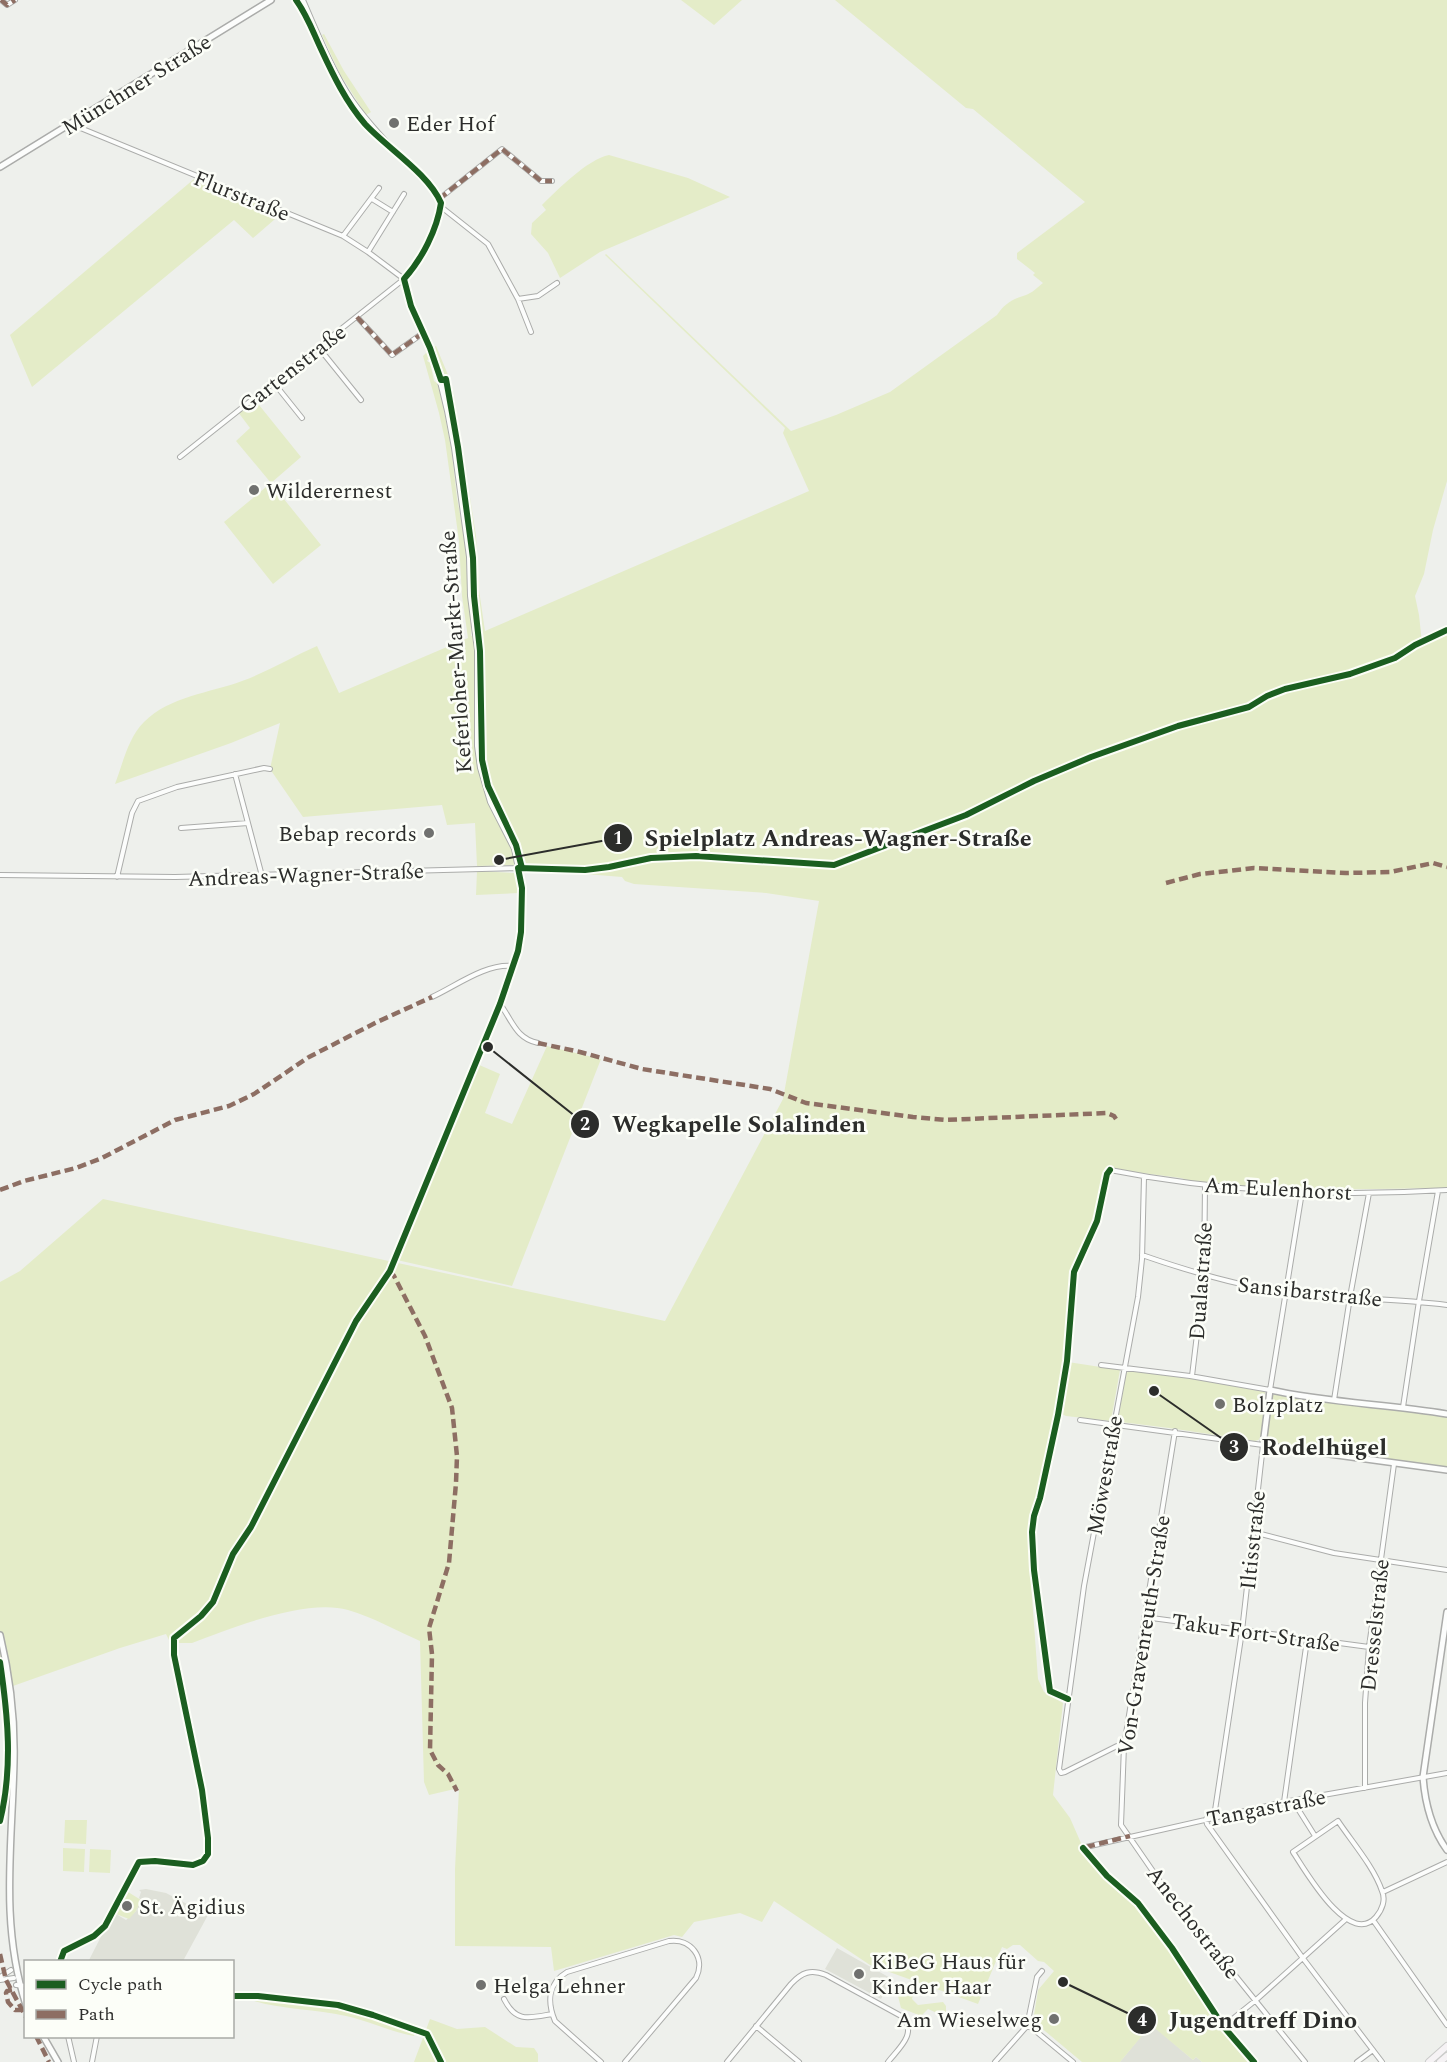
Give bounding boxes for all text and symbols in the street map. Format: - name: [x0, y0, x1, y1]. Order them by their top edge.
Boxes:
- street label: Münchner Straße: [56, 26, 218, 145]
- place label: Eder Hof: [406, 108, 496, 141]
- marker: Eder Hof: [387, 116, 401, 130]
- street label: Flurstraße: [188, 162, 295, 231]
- street label: Gartenstraße: [232, 317, 354, 422]
- place label: Wilderernest: [266, 475, 393, 508]
- marker: Wilderernest: [247, 483, 261, 497]
- street label: Keferloher-Markt-Straße: [432, 530, 481, 774]
- callout: Spielplatz Andreas-Wagner-Straße: [603, 817, 1044, 859]
- place label: Bebap records: [278, 818, 417, 851]
- text: Spielplatz Andreas-Wagner-Straße: [644, 821, 1032, 857]
- text: 1: [613, 825, 623, 852]
- marker: Bebap records: [422, 826, 436, 840]
- street label: Andreas-Wagner-Straße: [187, 855, 425, 896]
- callout: Wegkapelle Solalinden: [570, 1103, 878, 1145]
- text: Wegkapelle Solalinden: [612, 1107, 866, 1143]
- text: 2: [580, 1111, 590, 1138]
- street label: Am Eulenhorst: [1203, 1169, 1353, 1210]
- street label: Dualastraße: [1181, 1221, 1222, 1341]
- street label: Sansibarstraße: [1236, 1269, 1384, 1316]
- place label: Bolzplatz: [1232, 1389, 1324, 1422]
- marker: Bolzplatz: [1213, 1397, 1227, 1411]
- street label: Möwestraße: [1079, 1413, 1132, 1538]
- callout: Rodelhügel: [1219, 1426, 1399, 1468]
- text: Rodelhügel: [1261, 1430, 1387, 1466]
- text: 3: [1229, 1434, 1239, 1461]
- street label: Iltisstraße: [1232, 1489, 1275, 1592]
- street label: Von-Gravenreuth-Straße: [1109, 1513, 1180, 1758]
- street label: Dresselstraße: [1352, 1557, 1399, 1693]
- street label: Taku-Fort-Straße: [1169, 1605, 1342, 1662]
- street label: Tangastraße: [1204, 1781, 1329, 1836]
- street label: Anechostraße: [1138, 1859, 1248, 1987]
- place label: St. Ägidius: [139, 1891, 246, 1924]
- marker: St. Ägidius: [120, 1899, 134, 1913]
- place label: KiBeG Haus für Kinder Haar: [871, 1946, 1026, 2004]
- legend: [24, 1960, 234, 2038]
- marker: KiBeG Haus für Kinder Haar: [852, 1967, 866, 1981]
- place label: Helga Lehner: [493, 1970, 626, 2003]
- text: Cycle path: [78, 1971, 163, 1998]
- marker: Helga Lehner: [474, 1978, 488, 1992]
- callout: Jugendtreff Dino: [1127, 1999, 1369, 2041]
- text: Path: [78, 2001, 115, 2028]
- text: Jugendtreff Dino: [1169, 2003, 1357, 2039]
- place label: Am Wieselweg: [896, 2004, 1042, 2037]
- text: 4: [1137, 2007, 1147, 2034]
- marker: Am Wieselweg: [1047, 2012, 1061, 2026]

